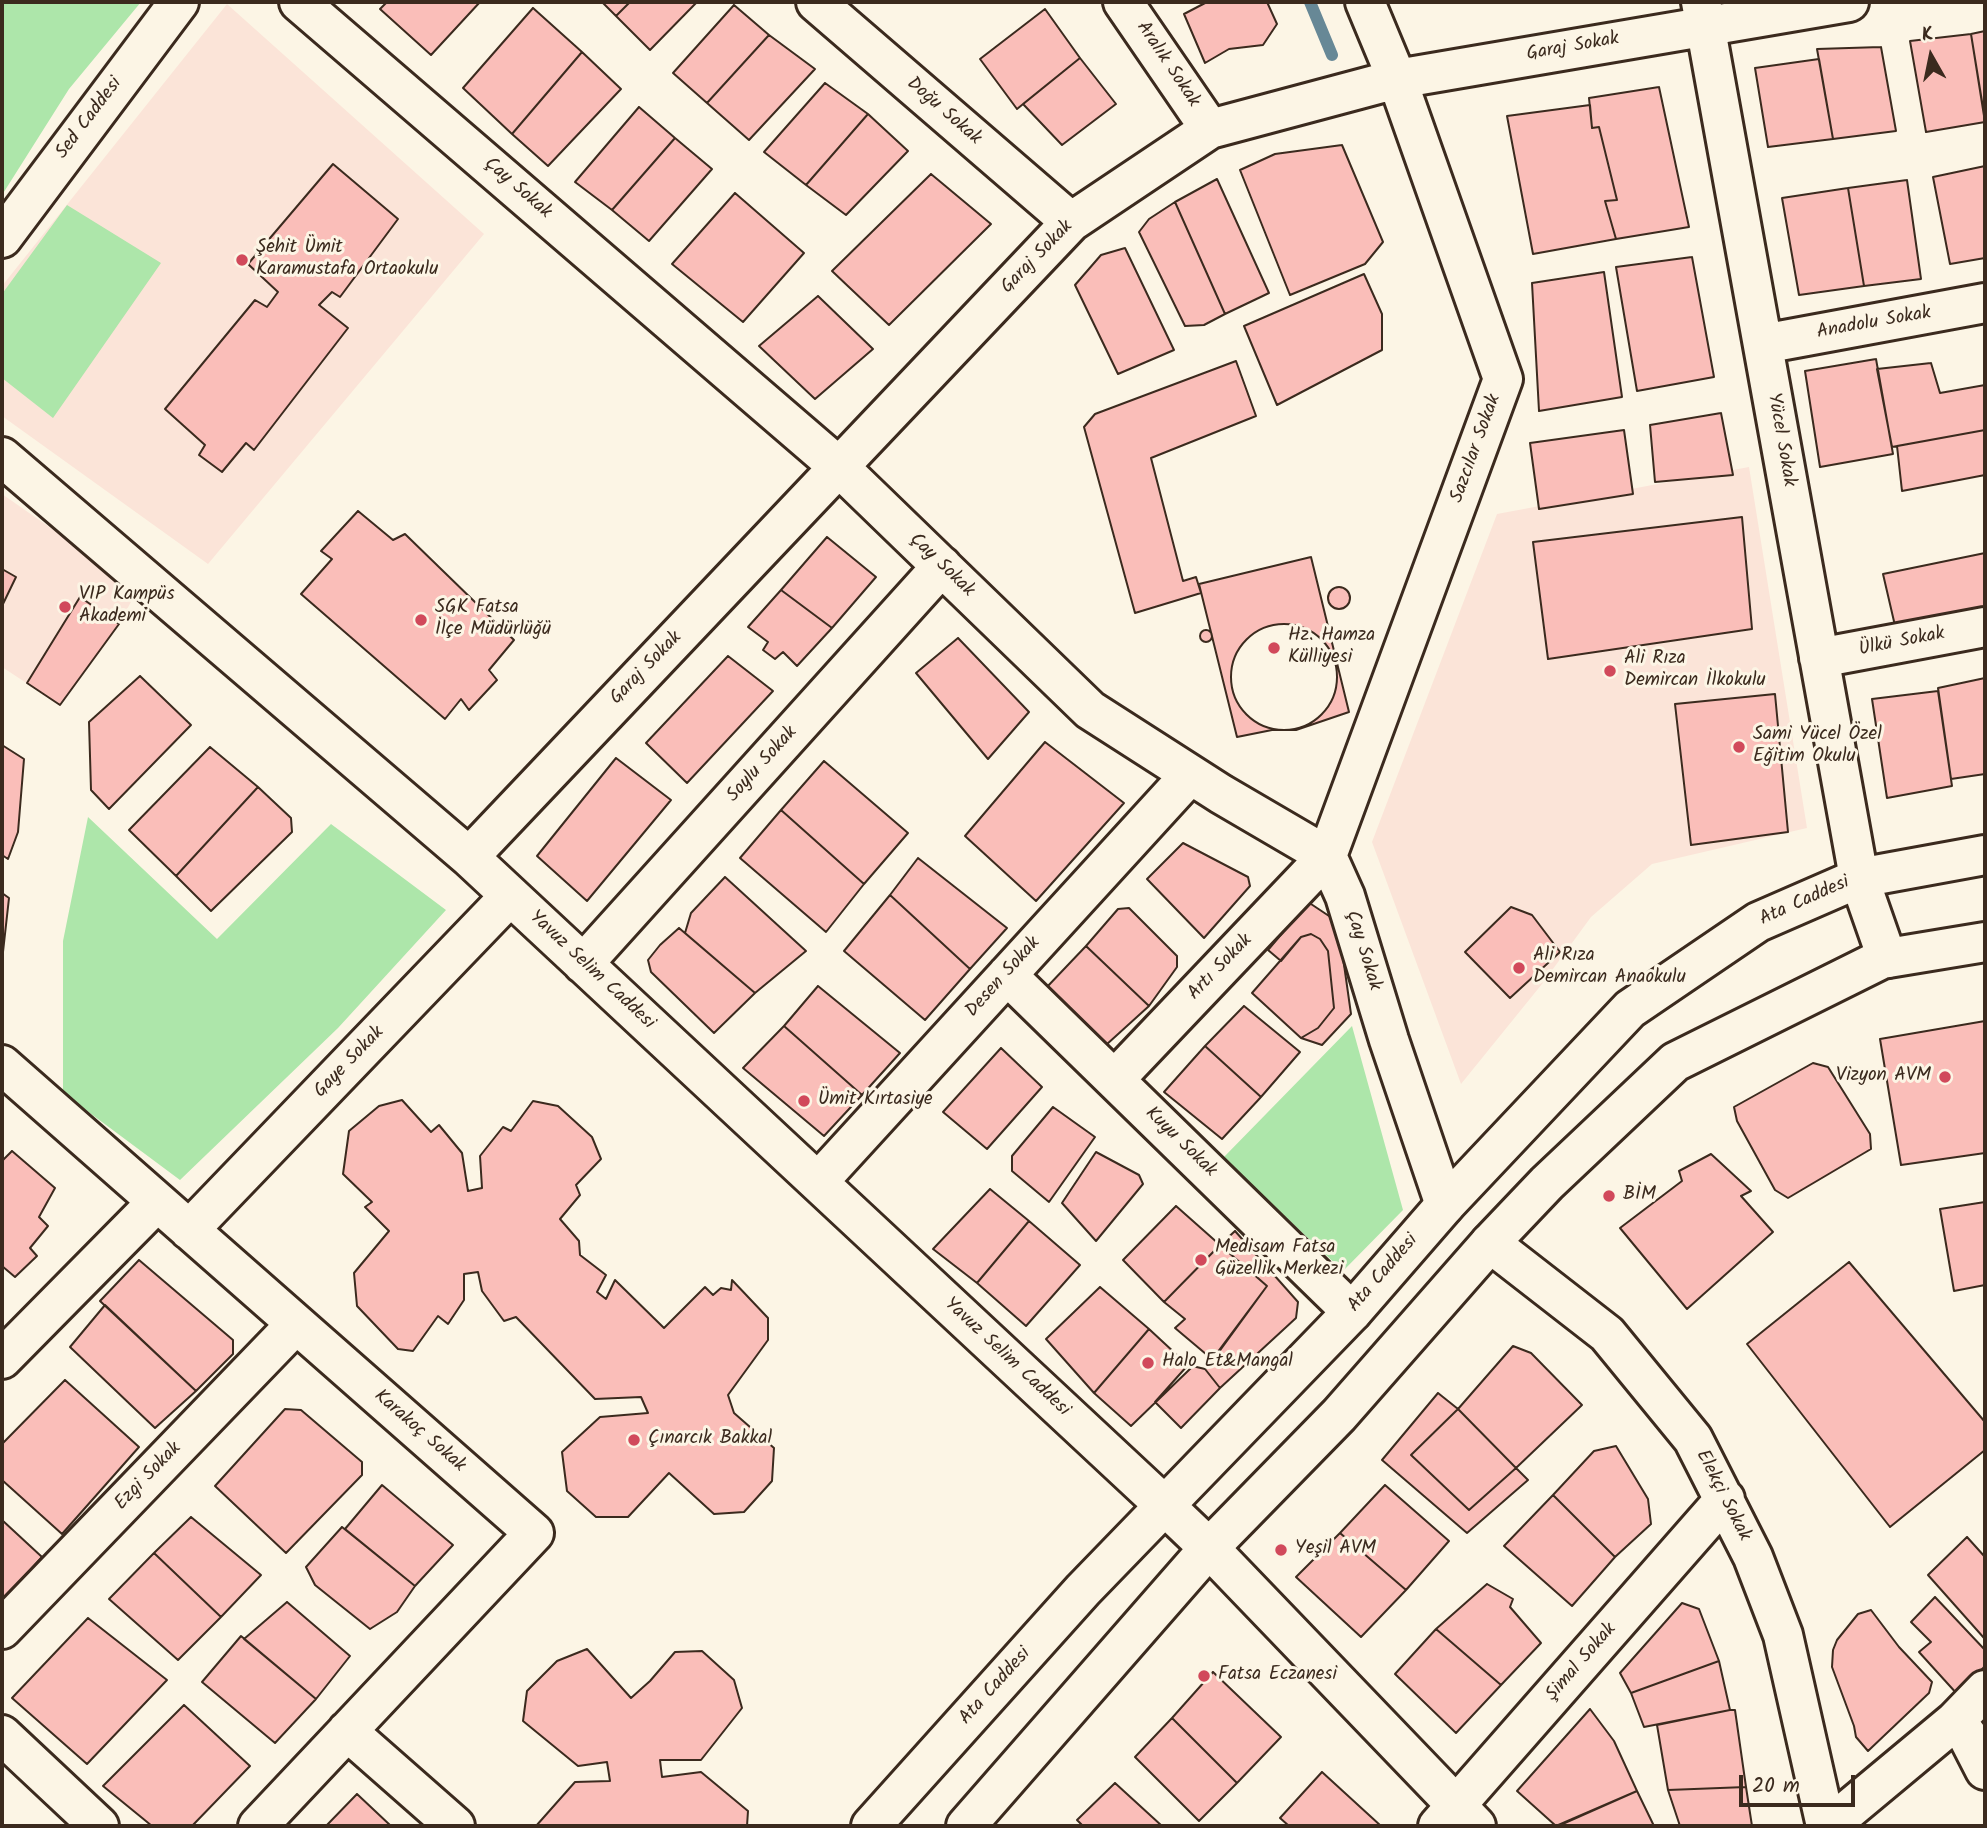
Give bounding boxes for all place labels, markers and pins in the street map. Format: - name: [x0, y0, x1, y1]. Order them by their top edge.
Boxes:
- place label: Şehit Ümit Karamustafa Ortaokulu: [256, 238, 438, 282]
- marker: Şehit Ümit Karamustafa Ortaokulu: [234, 252, 250, 268]
- place label: VIP Kampüs Akademi: [79, 585, 174, 629]
- place label: SGK Fatsa İlçe Müdürlüğü: [435, 598, 551, 642]
- marker: VIP Kampüs Akademi: [57, 599, 73, 615]
- marker: SGK Fatsa İlçe Müdürlüğü: [413, 612, 429, 628]
- place label: Hz. Hamza Külliyesi: [1288, 626, 1375, 670]
- marker: Hz. Hamza Külliyesi: [1266, 640, 1282, 656]
- place label: Ali Rıza Demircan İlkokulu: [1624, 649, 1766, 693]
- marker: Ali Rıza Demircan İlkokulu: [1602, 663, 1618, 679]
- place label: Sami Yücel Özel Eğitim Okulu: [1753, 725, 1882, 769]
- marker: Sami Yücel Özel Eğitim Okulu: [1731, 739, 1747, 755]
- place label: Ali Rıza Demircan Anaokulu: [1533, 946, 1686, 990]
- marker: Ali Rıza Demircan Anaokulu: [1511, 960, 1527, 976]
- place label: Vizyon AVM: [1836, 1066, 1931, 1088]
- marker: Vizyon AVM: [1937, 1069, 1953, 1085]
- place label: Ümit Kırtasiye: [818, 1090, 933, 1112]
- marker: Ümit Kırtasiye: [796, 1093, 812, 1109]
- place label: BİM: [1623, 1185, 1656, 1207]
- marker: BİM: [1601, 1188, 1617, 1204]
- place label: Medisam Fatsa Güzellik Merkezi: [1215, 1238, 1343, 1282]
- marker: Medisam Fatsa Güzellik Merkezi: [1193, 1252, 1209, 1268]
- place label: Halo Et&Mangal: [1162, 1352, 1293, 1374]
- marker: Halo Et&Mangal: [1140, 1355, 1156, 1371]
- place label: Çınarcık Bakkal: [648, 1429, 772, 1451]
- marker: Çınarcık Bakkal: [626, 1432, 642, 1448]
- place label: Yeşil AVM: [1295, 1539, 1376, 1561]
- marker: Yeşil AVM: [1273, 1542, 1289, 1558]
- place label: Fatsa Eczanesi: [1218, 1665, 1337, 1687]
- marker: Fatsa Eczanesi: [1196, 1668, 1212, 1684]

